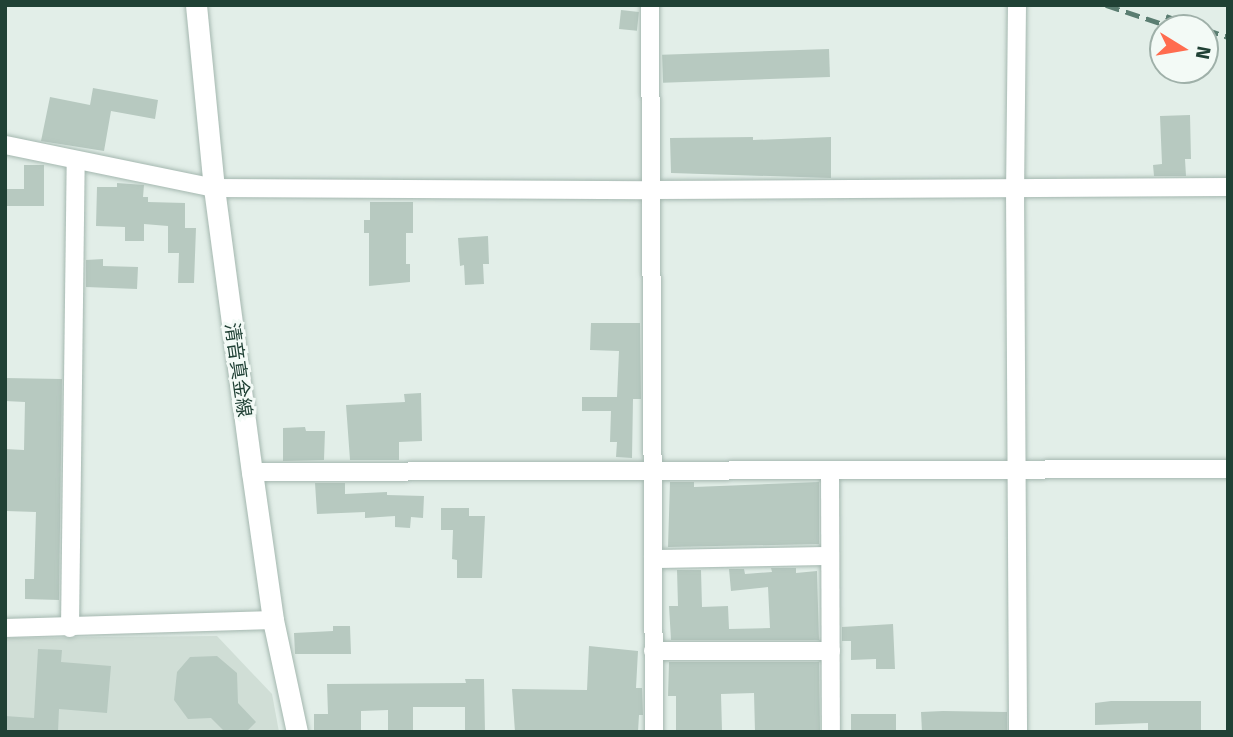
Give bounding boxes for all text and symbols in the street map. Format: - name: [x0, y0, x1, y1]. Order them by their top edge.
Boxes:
- north arrow: [1149, 14, 1219, 84]
- text: N: [1191, 44, 1216, 61]
- street label: 清音真金線: [220, 321, 256, 419]

